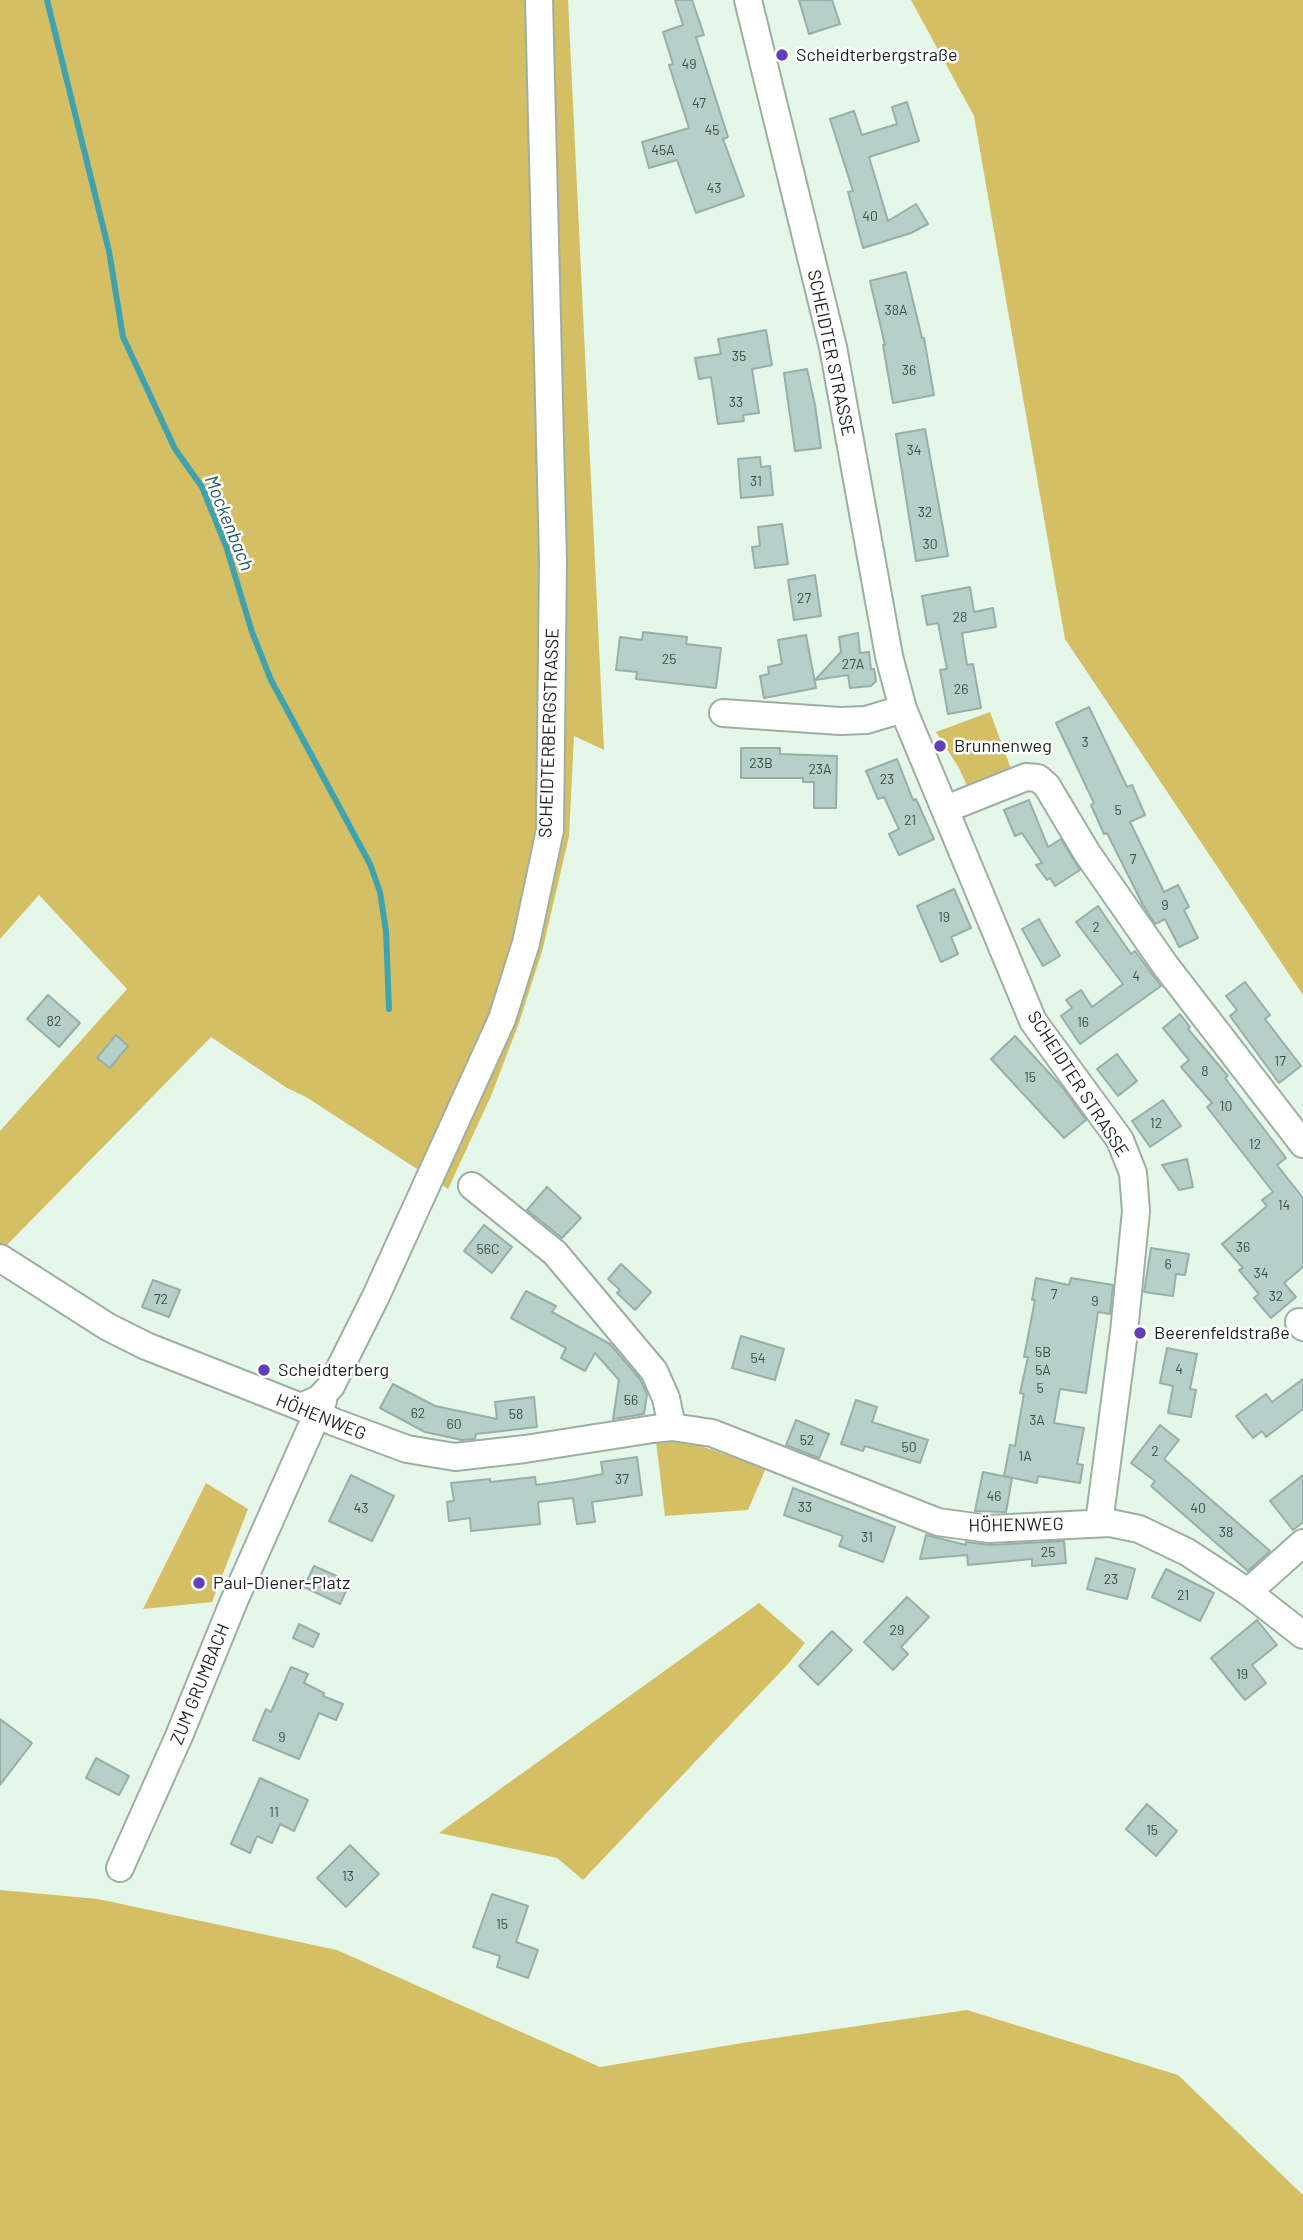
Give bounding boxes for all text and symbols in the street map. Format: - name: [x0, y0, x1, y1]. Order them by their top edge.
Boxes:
- place label: Scheidterbergstraße: [796, 44, 958, 66]
- marker: Scheidterbergstraße: [774, 47, 790, 63]
- house number: 49: [681, 56, 697, 72]
- house number: 47: [692, 95, 706, 111]
- house number: 45: [705, 122, 719, 138]
- house number: 45A: [651, 142, 675, 158]
- house number: 43: [707, 180, 721, 196]
- house number: 40: [862, 208, 878, 224]
- street label: SCHEIDTER STRASSE: [803, 268, 859, 438]
- house number: 38A: [884, 302, 908, 318]
- house number: 35: [732, 348, 746, 364]
- house number: 36: [902, 362, 916, 378]
- house number: 33: [729, 394, 743, 410]
- house number: 34: [907, 442, 921, 458]
- water label: Mockenbach: [200, 472, 258, 574]
- house number: 31: [750, 473, 762, 489]
- house number: 32: [918, 504, 932, 520]
- house number: 30: [922, 536, 938, 552]
- house number: 27: [797, 590, 811, 606]
- house number: 28: [953, 609, 967, 625]
- street label: SCHEIDTERBERGSTRASSE: [535, 628, 563, 838]
- house number: 25: [662, 651, 676, 667]
- house number: 27A: [842, 656, 864, 672]
- house number: 26: [954, 681, 968, 697]
- house number: 3: [1081, 734, 1089, 750]
- place label: Brunnenweg: [954, 735, 1052, 757]
- marker: Brunnenweg: [932, 738, 948, 754]
- house number: 23B: [749, 755, 773, 771]
- house number: 23A: [808, 761, 832, 777]
- house number: 23: [880, 771, 894, 787]
- house number: 5: [1114, 802, 1122, 818]
- house number: 21: [904, 812, 916, 828]
- house number: 7: [1130, 851, 1136, 867]
- house number: 9: [1161, 897, 1169, 913]
- house number: 19: [938, 909, 950, 925]
- house number: 2: [1092, 919, 1100, 935]
- house number: 4: [1132, 968, 1140, 984]
- street label: SCHEIDTER STRASSE: [1023, 1007, 1133, 1161]
- house number: 82: [47, 1013, 61, 1029]
- house number: 16: [1077, 1014, 1089, 1030]
- house number: 17: [1274, 1053, 1286, 1069]
- house number: 8: [1201, 1063, 1209, 1079]
- house number: 15: [1024, 1069, 1036, 1085]
- house number: 10: [1220, 1098, 1232, 1114]
- house number: 12: [1150, 1115, 1162, 1131]
- house number: 12: [1249, 1136, 1261, 1152]
- house number: 14: [1278, 1197, 1290, 1213]
- house number: 36: [1236, 1239, 1250, 1255]
- house number: 56C: [477, 1241, 499, 1257]
- house number: 6: [1164, 1256, 1172, 1272]
- house number: 34: [1254, 1265, 1268, 1281]
- house number: 7: [1051, 1286, 1057, 1302]
- house number: 32: [1269, 1288, 1283, 1304]
- house number: 72: [154, 1291, 168, 1307]
- house number: 9: [1091, 1293, 1099, 1309]
- place label: Beerenfeldstraße: [1154, 1322, 1290, 1344]
- marker: Beerenfeldstraße: [1132, 1325, 1148, 1341]
- house number: 5B: [1035, 1344, 1051, 1360]
- house number: 54: [751, 1350, 765, 1366]
- place label: Scheidterberg: [278, 1359, 389, 1381]
- house number: 4: [1175, 1361, 1183, 1377]
- marker: Scheidterberg: [256, 1362, 272, 1378]
- house number: 5A: [1035, 1362, 1051, 1378]
- house number: 5: [1036, 1380, 1044, 1396]
- street label: HÖHENWEG: [273, 1389, 369, 1445]
- house number: 56: [624, 1392, 638, 1408]
- house number: 62: [411, 1405, 425, 1421]
- house number: 58: [509, 1406, 523, 1422]
- house number: 3A: [1029, 1412, 1045, 1428]
- house number: 60: [446, 1416, 462, 1432]
- house number: 52: [800, 1432, 814, 1448]
- house number: 50: [901, 1439, 917, 1455]
- house number: 2: [1151, 1443, 1159, 1459]
- house number: 1A: [1018, 1448, 1032, 1464]
- house number: 37: [615, 1471, 629, 1487]
- house number: 46: [987, 1488, 1001, 1504]
- house number: 33: [798, 1499, 812, 1515]
- house number: 43: [354, 1500, 368, 1516]
- house number: 40: [1190, 1500, 1206, 1516]
- street label: HÖHENWEG: [968, 1513, 1064, 1537]
- house number: 38: [1219, 1524, 1233, 1540]
- house number: 31: [861, 1529, 873, 1545]
- house number: 25: [1041, 1544, 1055, 1560]
- house number: 23: [1104, 1571, 1118, 1587]
- place label: Paul-Diener-Platz: [213, 1572, 350, 1594]
- marker: Paul-Diener-Platz: [191, 1575, 207, 1591]
- house number: 21: [1177, 1587, 1189, 1603]
- street label: ZUM GRUMBACH: [166, 1620, 234, 1748]
- house number: 29: [890, 1622, 904, 1638]
- house number: 19: [1236, 1666, 1248, 1682]
- house number: 9: [278, 1729, 286, 1745]
- house number: 11: [269, 1804, 279, 1820]
- house number: 15: [1146, 1822, 1158, 1838]
- house number: 13: [342, 1868, 354, 1884]
- house number: 15: [496, 1916, 508, 1932]

